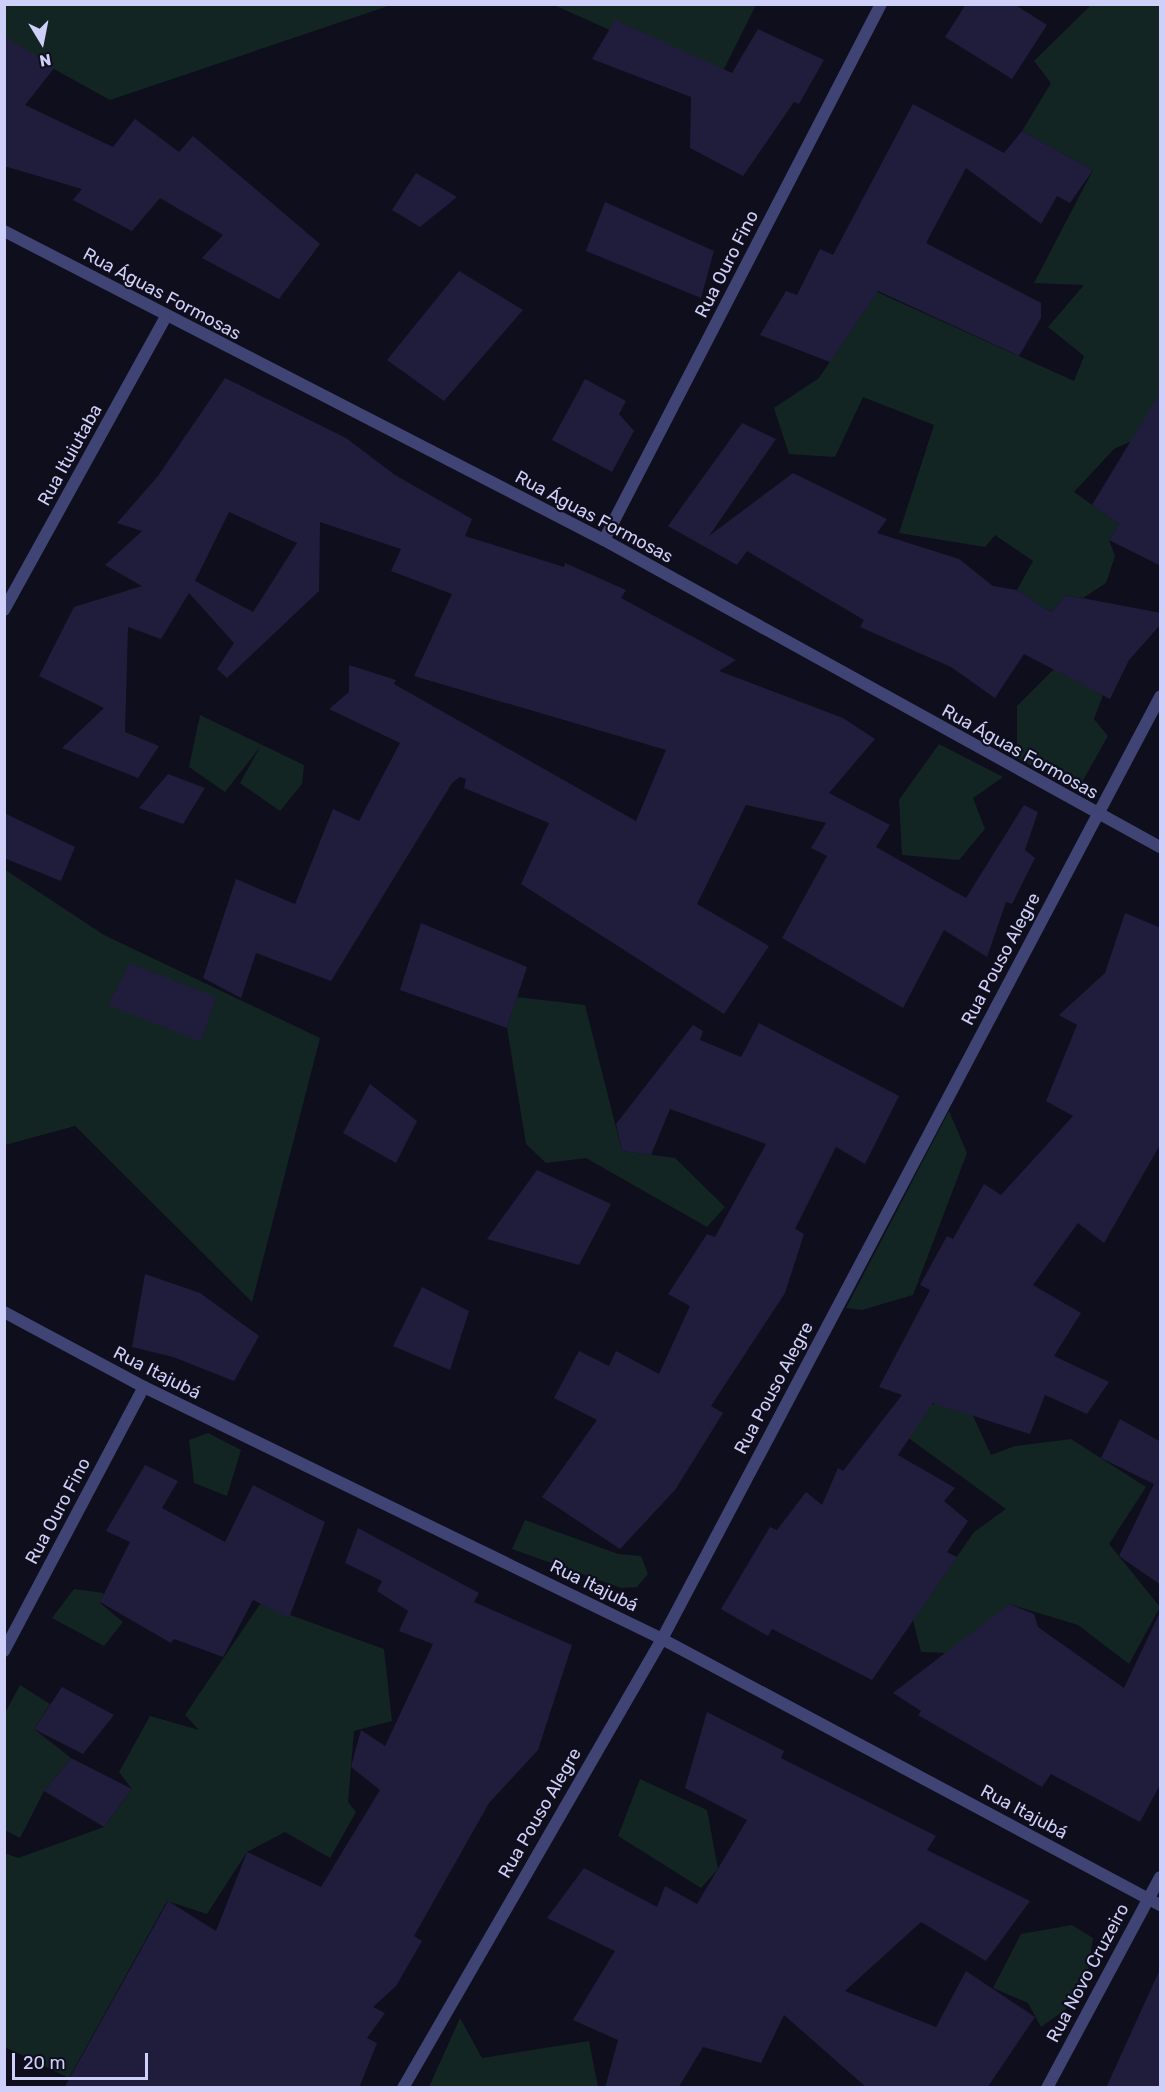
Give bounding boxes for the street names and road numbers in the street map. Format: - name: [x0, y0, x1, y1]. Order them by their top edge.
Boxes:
- street label: Rua Ouro Fino: [691, 207, 763, 321]
- street label: Rua Águas Formosas: [79, 243, 245, 345]
- street label: Rua Ituiutaba: [33, 401, 107, 509]
- street label: Rua Águas Formosas: [511, 466, 677, 568]
- street label: Rua Águas Formosas: [938, 700, 1102, 804]
- street label: Rua Pouso Alegre: [957, 889, 1045, 1029]
- street label: Rua Pouso Alegre: [730, 1318, 818, 1458]
- street label: Rua Itajubá: [110, 1342, 204, 1404]
- street label: Rua Ouro Fino: [21, 1454, 95, 1568]
- street label: Rua Itajubá: [547, 1555, 641, 1617]
- street label: Rua Pouso Alegre: [494, 1744, 586, 1882]
- street label: Rua Itajubá: [977, 1780, 1071, 1844]
- street label: Rua Novo Cruzeiro: [1042, 1900, 1134, 2046]

